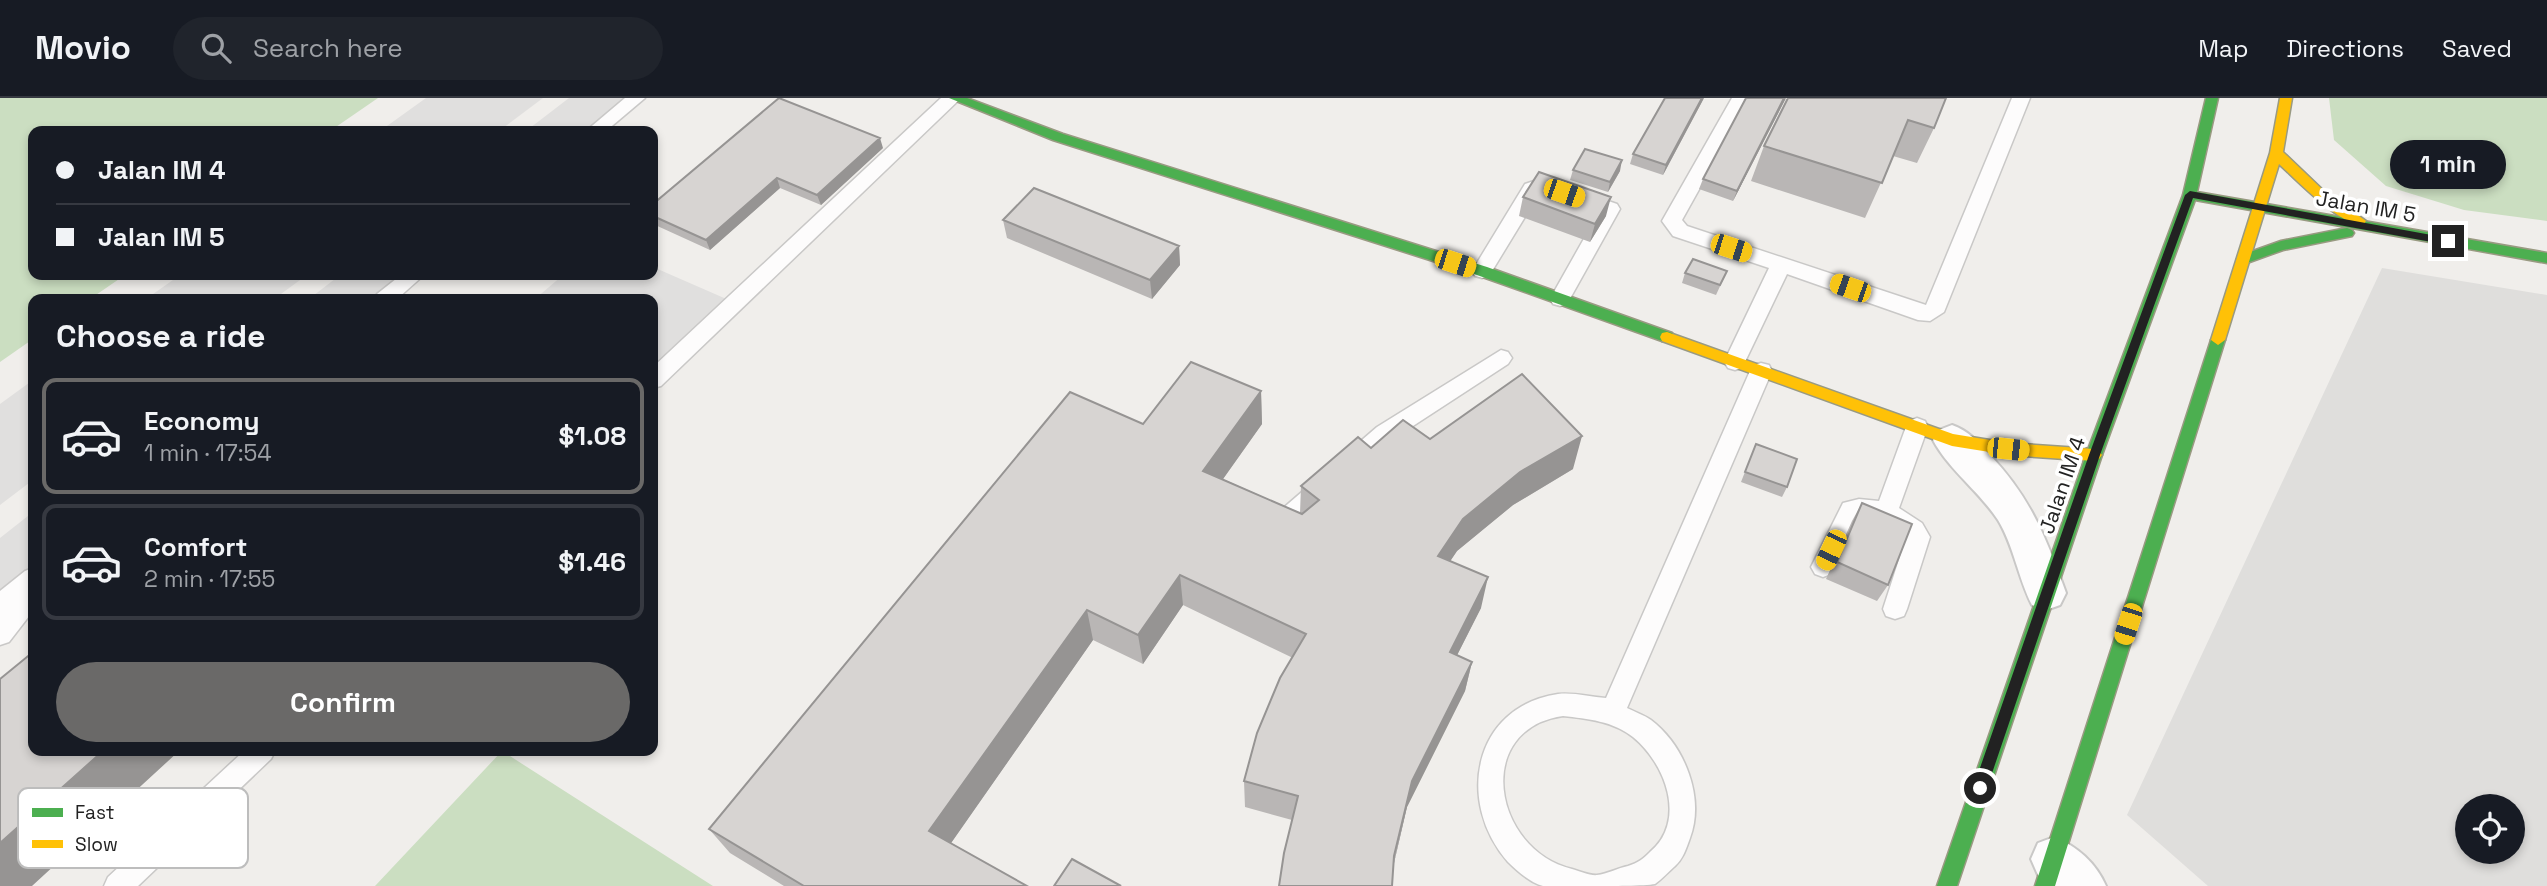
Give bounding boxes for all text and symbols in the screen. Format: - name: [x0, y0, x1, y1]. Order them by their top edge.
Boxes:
- search box: [173, 17, 663, 80]
- text: Movio: [35, 27, 131, 69]
- icon: search: [197, 29, 235, 67]
- text: Search here: [253, 31, 403, 65]
- text: Map: [2198, 33, 2248, 64]
- text: Directions: [2286, 33, 2404, 64]
- text: Saved: [2442, 33, 2512, 64]
- callout: 1 min: [2390, 139, 2506, 188]
- text: 1 min: [2420, 149, 2476, 179]
- text: Jalan IM 4: [98, 153, 226, 187]
- car: [1541, 176, 1588, 210]
- street label: Jalan IM 5: [2314, 184, 2418, 228]
- text: Jalan IM 5: [98, 220, 225, 254]
- route end: [2432, 225, 2464, 257]
- car: [1708, 232, 1755, 264]
- car: [1432, 247, 1479, 279]
- car: [1827, 271, 1874, 305]
- text: Choose a ride: [56, 316, 266, 356]
- text: Economy: [144, 404, 260, 438]
- icon: car: [60, 405, 123, 468]
- text: $1.08: [559, 419, 626, 453]
- street label: Jalan IM 4: [2033, 433, 2091, 537]
- car: [1987, 436, 2030, 462]
- text: 1 min · 17:54: [144, 438, 272, 468]
- car: [1813, 527, 1850, 573]
- text: Comfort: [144, 530, 247, 564]
- icon: car: [60, 531, 123, 594]
- text: $1.46: [558, 545, 626, 579]
- text: 2 min · 17:55: [144, 564, 275, 594]
- car: [2112, 601, 2145, 647]
- button: Confirm: [56, 662, 630, 742]
- route start: [1964, 772, 1996, 804]
- legend: [18, 788, 248, 868]
- map controls: [2455, 794, 2525, 864]
- button: locate: [2455, 794, 2525, 864]
- text: Fast: [75, 800, 115, 825]
- text: Slow: [75, 832, 118, 857]

